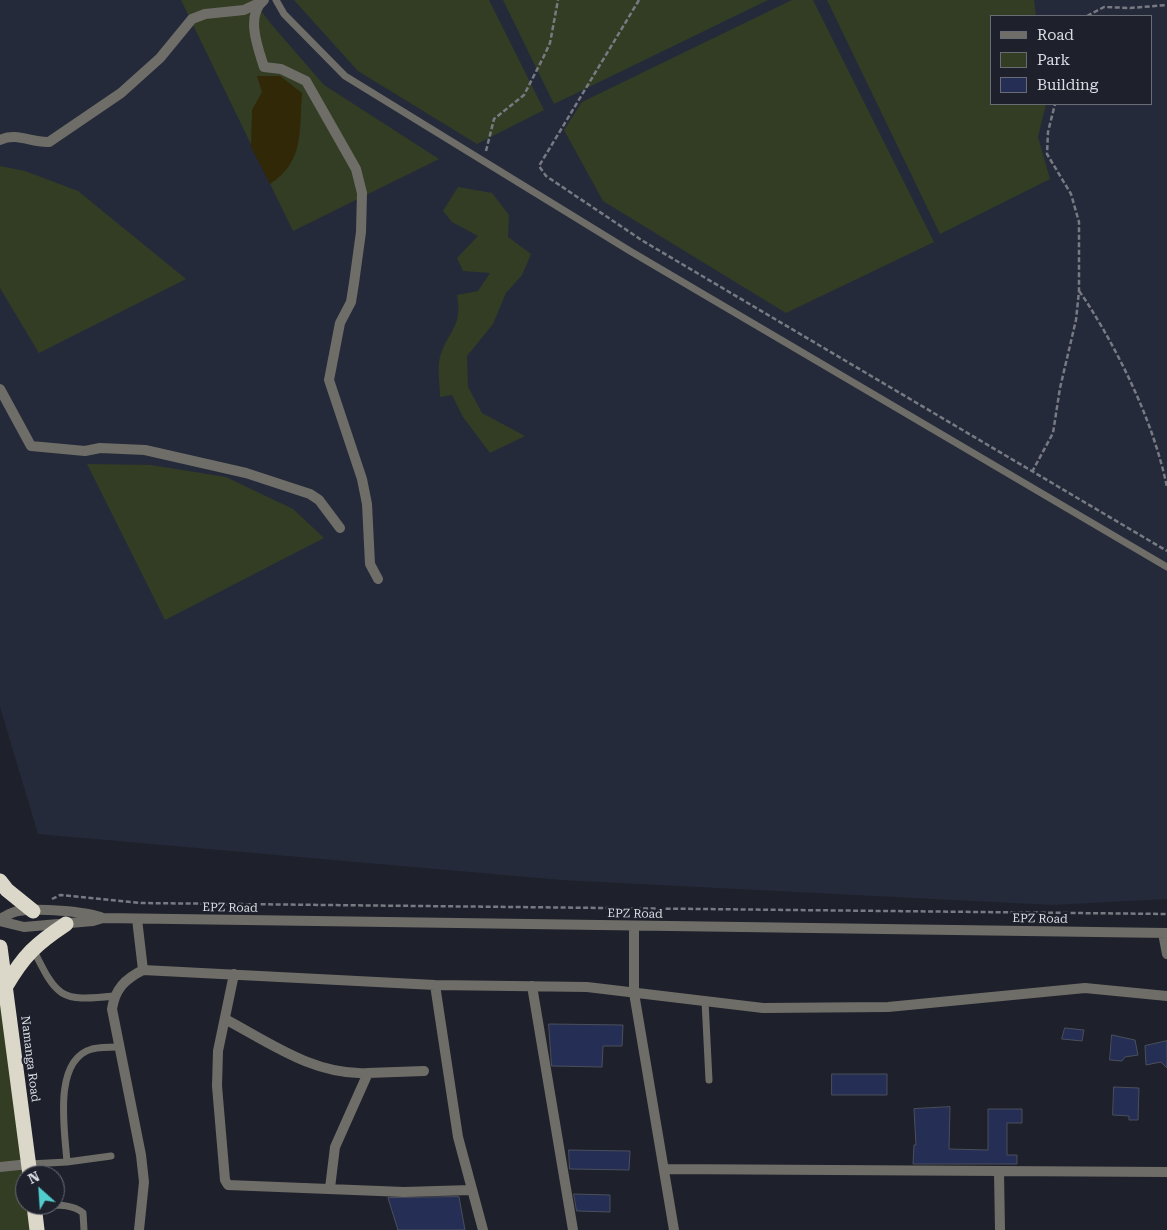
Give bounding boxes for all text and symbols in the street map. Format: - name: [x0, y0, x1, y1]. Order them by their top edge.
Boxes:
- legend: [990, 15, 1152, 105]
- text: Road: [1037, 26, 1074, 44]
- text: Park: [1037, 51, 1070, 69]
- text: Building: [1037, 76, 1098, 94]
- street label: EPZ Road: [202, 900, 258, 916]
- street label: EPZ Road: [607, 906, 663, 922]
- street label: EPZ Road: [1012, 911, 1068, 927]
- street label: Namanga Road: [18, 1015, 42, 1103]
- north arrow: [15, 1165, 65, 1215]
- text: N: [26, 1168, 42, 1187]

